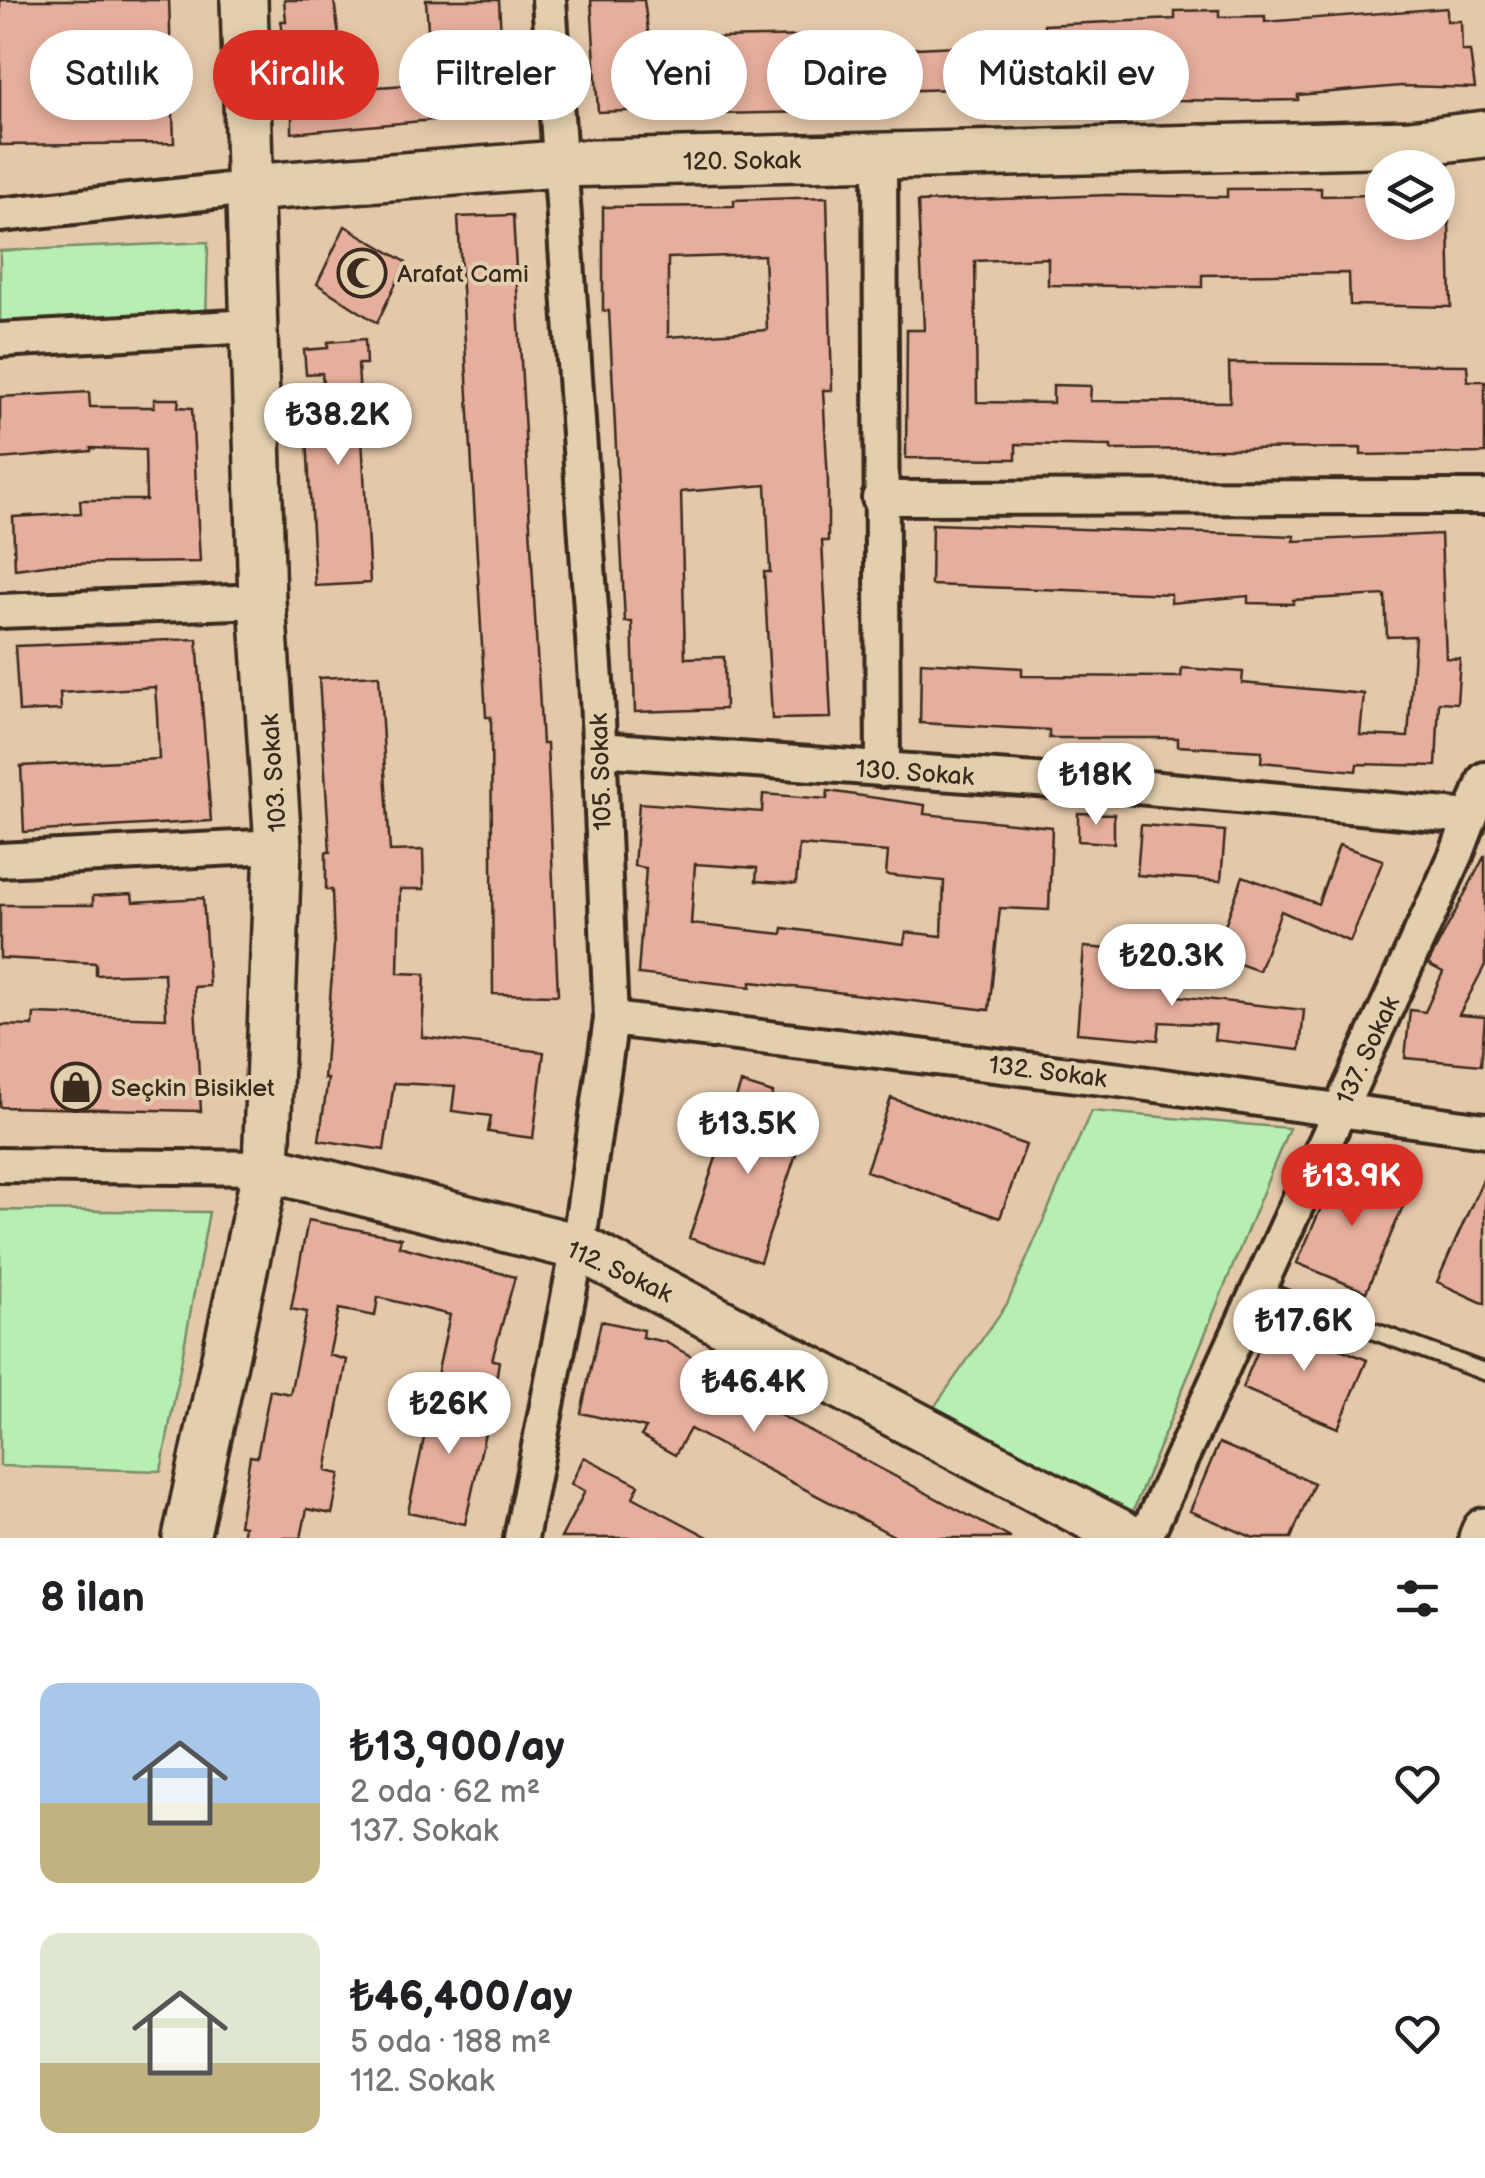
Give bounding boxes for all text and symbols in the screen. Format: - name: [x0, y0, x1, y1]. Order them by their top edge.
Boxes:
- chip: Satılık: [30, 30, 193, 120]
- chip: Kiralık: [213, 30, 379, 120]
- chip: Filtreler: [399, 30, 591, 120]
- chip: Yeni: [611, 30, 747, 120]
- chip: Daire: [767, 30, 923, 120]
- chip: Müstakil ev: [943, 30, 1189, 120]
- street label: 120. Sokak: [683, 145, 802, 178]
- map controls: [1365, 150, 1455, 240]
- button: layers: [1365, 150, 1455, 240]
- mosque icon: Arafat Cami: [336, 247, 388, 299]
- place label: Arafat Cami: [397, 259, 529, 290]
- pin: ₺38.2K: [257, 383, 419, 468]
- text: ₺38.2K: [286, 396, 390, 435]
- street label: 103. Sokak: [255, 712, 294, 833]
- street label: 105. Sokak: [584, 712, 619, 831]
- pin: ₺18K: [1037, 743, 1155, 828]
- street label: 130. Sokak: [855, 754, 976, 793]
- text: ₺18K: [1060, 756, 1132, 795]
- pin: ₺20.3K: [1091, 924, 1253, 1009]
- text: ₺20.3K: [1120, 937, 1224, 976]
- street label: 137. Sokak: [1330, 991, 1407, 1110]
- street label: 132. Sokak: [987, 1050, 1109, 1095]
- shop icon: Seçkin Bisiklet: [50, 1061, 102, 1113]
- place label: Seçkin Bisiklet: [111, 1073, 275, 1104]
- pin: ₺13.5K: [667, 1092, 829, 1177]
- text: ₺13.5K: [699, 1105, 797, 1144]
- pin: ₺13.9K: [1271, 1144, 1433, 1229]
- text: ₺13.9K: [1303, 1157, 1401, 1196]
- street label: 112. Sokak: [562, 1234, 678, 1311]
- pin: ₺17.6K: [1223, 1289, 1385, 1374]
- text: ₺17.6K: [1255, 1302, 1353, 1341]
- pin: ₺46.4K: [673, 1350, 835, 1435]
- text: ₺46.4K: [702, 1363, 806, 1402]
- pin: ₺26K: [390, 1372, 508, 1457]
- text: ₺26K: [410, 1385, 488, 1424]
- icon: filters: [1390, 1571, 1445, 1626]
- text: 8 ilan: [40, 1573, 145, 1624]
- text: ₺13,900/ay: [350, 1722, 564, 1773]
- icon: home: [120, 1723, 240, 1843]
- icon: heart: [1390, 1756, 1445, 1811]
- text: 2 oda · 62 m²: [350, 1773, 540, 1812]
- text: 137. Sokak: [350, 1812, 498, 1851]
- text: ₺46,400/ay: [350, 1972, 573, 2023]
- icon: home: [120, 1973, 240, 2093]
- icon: heart: [1390, 2006, 1445, 2061]
- text: 5 oda · 188 m²: [350, 2023, 551, 2062]
- text: 112. Sokak: [350, 2062, 494, 2101]

